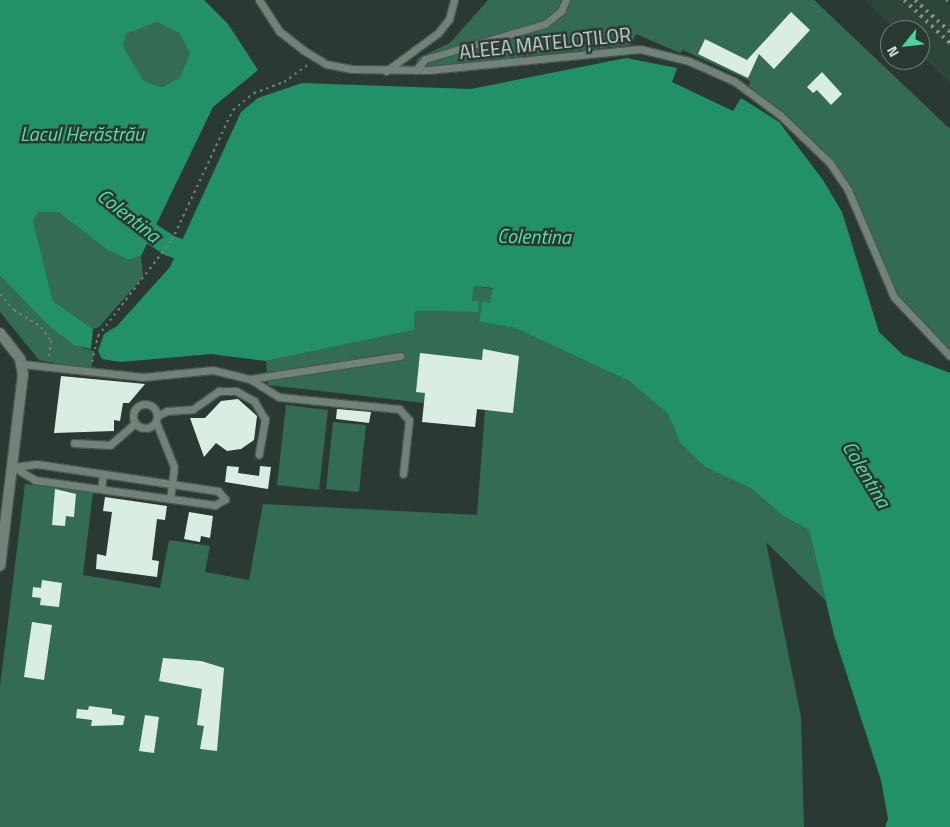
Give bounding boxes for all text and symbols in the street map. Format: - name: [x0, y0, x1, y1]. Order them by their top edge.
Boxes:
- north arrow: [880, 20, 930, 70]
- street label: ALEEA MATELOȚILOR: [458, 23, 632, 63]
- text: N: [881, 43, 904, 61]
- water label: Lacul Herăstrău: [20, 121, 144, 145]
- water label: Colentina: [93, 183, 165, 247]
- water label: Colentina: [497, 223, 571, 249]
- water label: Colentina: [838, 436, 896, 512]

